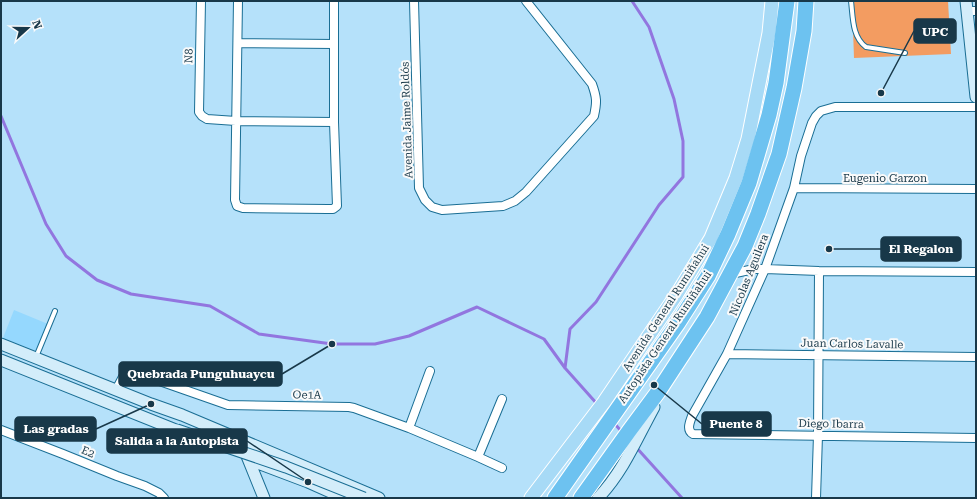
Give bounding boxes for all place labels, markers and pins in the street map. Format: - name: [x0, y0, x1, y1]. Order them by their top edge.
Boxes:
- callout: UPC: [914, 19, 956, 43]
- callout: El Regalon: [881, 237, 961, 261]
- callout: Quebrada Punguhuaycu: [119, 362, 282, 386]
- callout: Puente 8: [702, 412, 771, 436]
- callout: Las gradas: [15, 417, 96, 441]
- callout: Salida a la Autopista: [107, 429, 247, 453]

